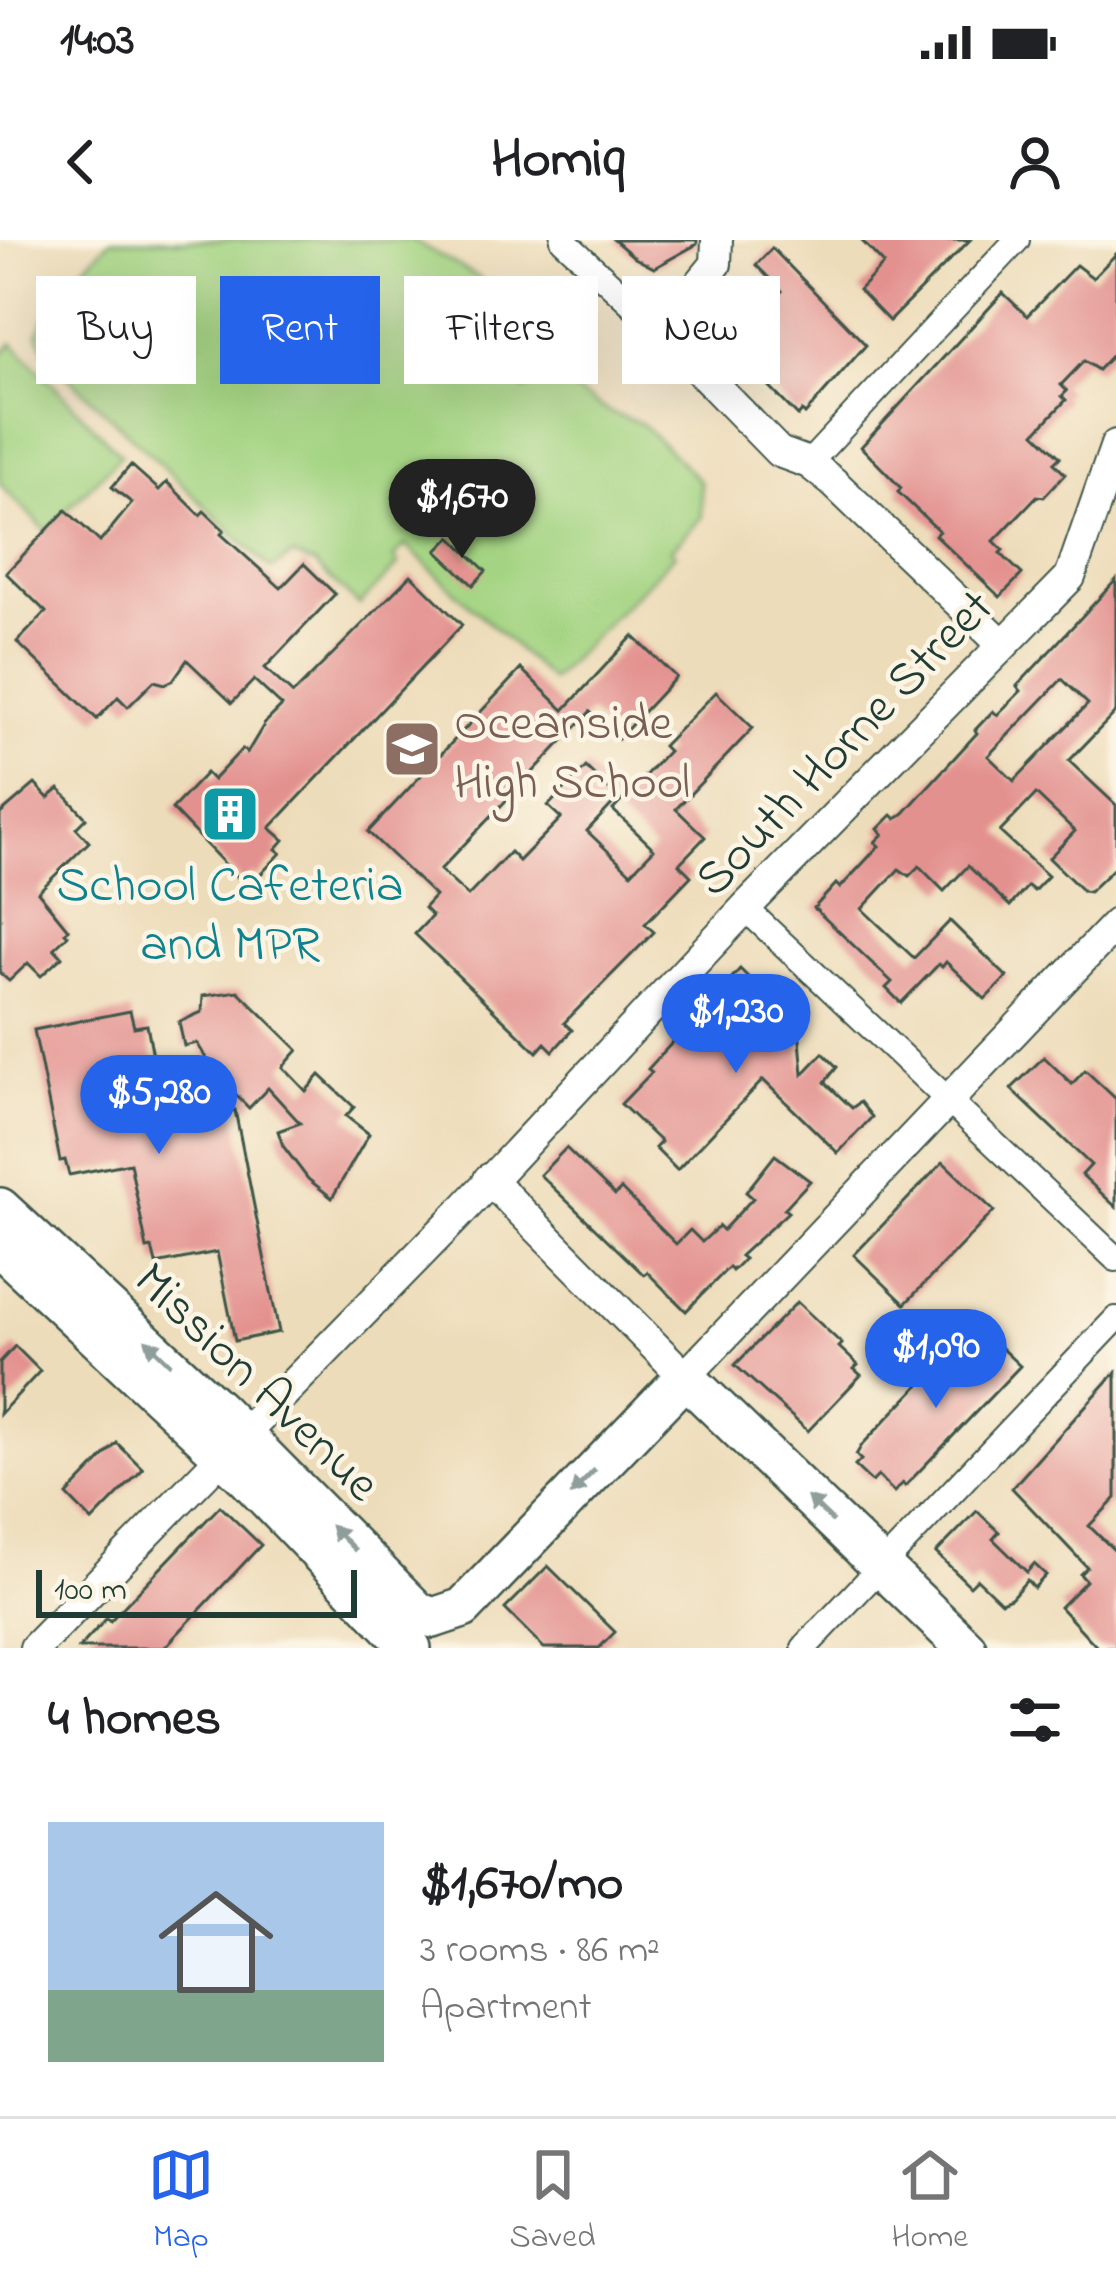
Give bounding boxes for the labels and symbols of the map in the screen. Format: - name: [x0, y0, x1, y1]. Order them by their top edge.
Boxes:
- pin: $1,670: [364, 459, 560, 561]
- street label: South Horne Street: [679, 574, 1013, 916]
- place label: Oceanside High School: [454, 688, 690, 822]
- school or university icon: Oceanside High School: [381, 718, 443, 780]
- building icon: School Cafeteria and MPR: [199, 783, 261, 845]
- place label: School Cafeteria and MPR: [56, 850, 404, 984]
- pin: $1,230: [638, 974, 834, 1076]
- pin: $5,280: [61, 1055, 257, 1157]
- street label: Mission Avenue: [115, 1246, 396, 1522]
- pin: $1,090: [838, 1309, 1034, 1411]
- one-way arrow: [144, 1338, 172, 1366]
- one-way arrow: [569, 1467, 597, 1496]
- one-way arrow: [806, 1496, 835, 1524]
- one-way arrow: [329, 1524, 358, 1552]
- scale bar: [36, 1564, 357, 1617]

